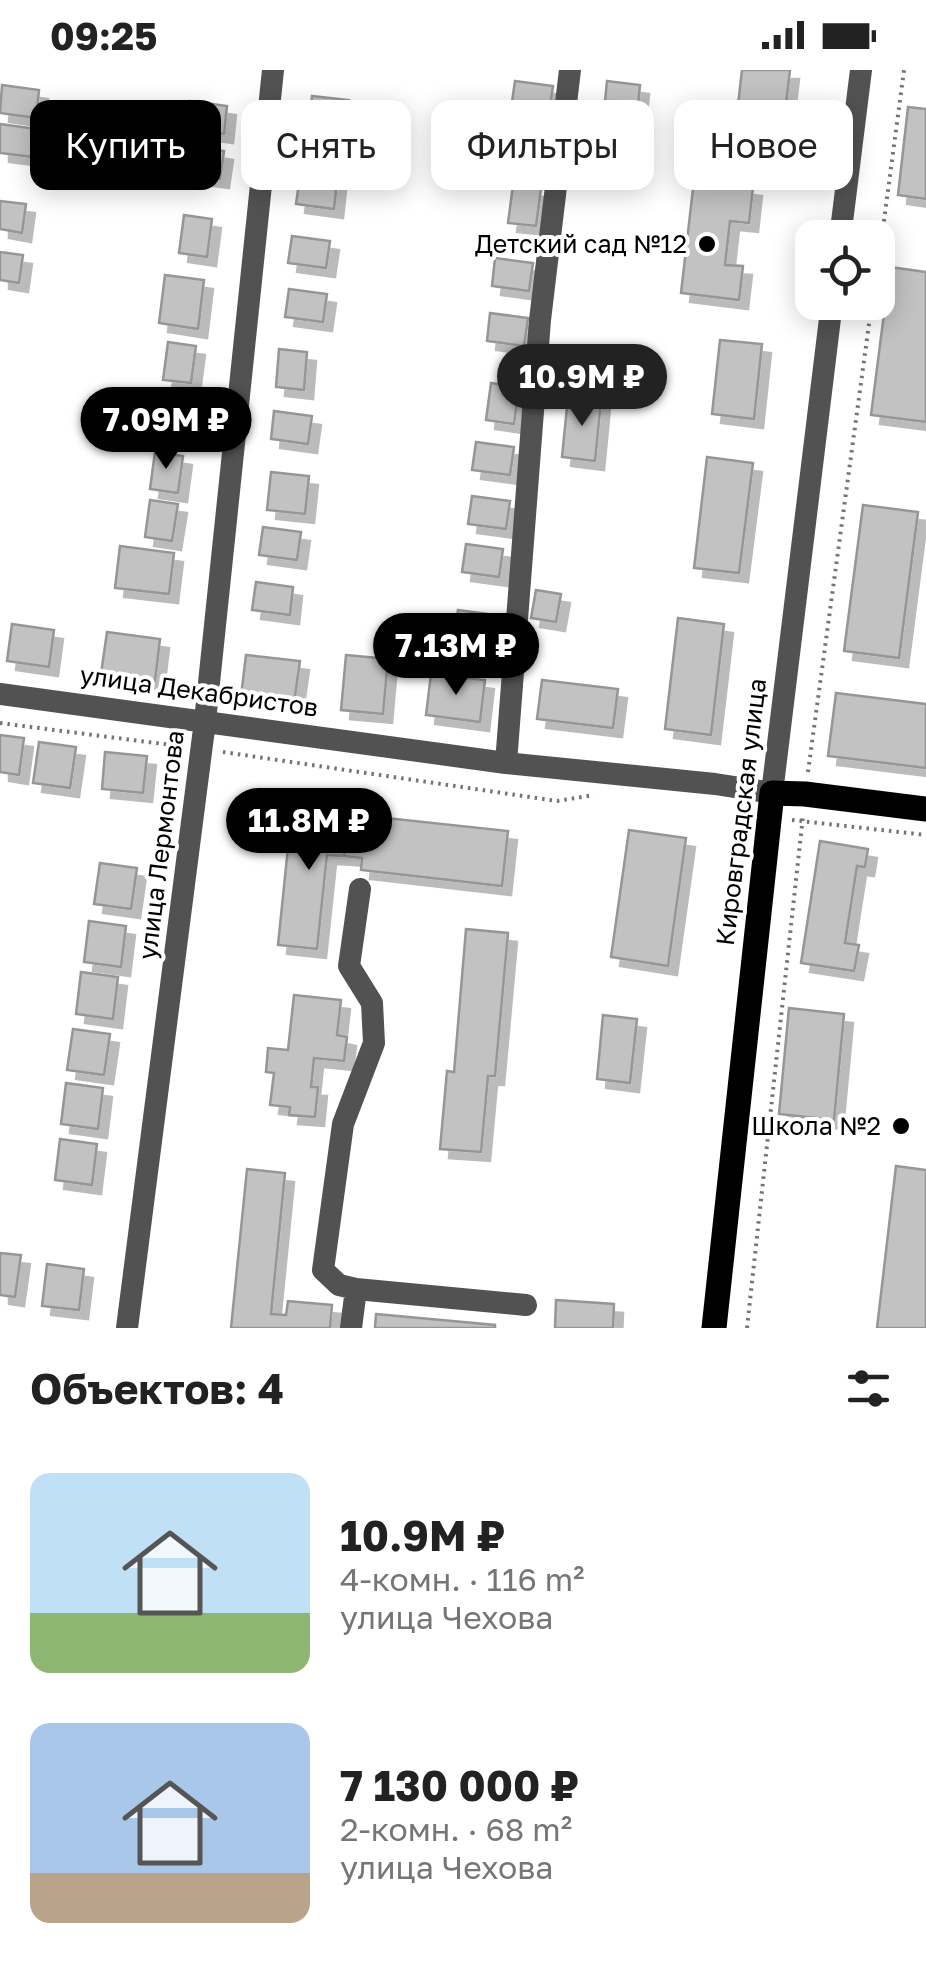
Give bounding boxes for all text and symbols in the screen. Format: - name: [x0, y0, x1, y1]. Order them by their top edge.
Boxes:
- text: 09:25: [50, 13, 157, 58]
- chip: Купить: [30, 100, 221, 190]
- chip: Снять: [241, 100, 411, 190]
- chip: Фильтры: [431, 100, 654, 190]
- chip: Новое: [674, 100, 853, 190]
- map controls: [795, 220, 895, 320]
- button: locate: [795, 220, 895, 320]
- place label: Детский сад №12: [475, 228, 687, 259]
- marker: Детский сад №12: [696, 233, 718, 255]
- pin: 10.9M ₽: [490, 344, 674, 429]
- text: 10.9M ₽: [519, 357, 645, 395]
- pin: 7.09M ₽: [74, 387, 258, 472]
- text: 7.09M ₽: [103, 400, 229, 438]
- pin: 7.13M ₽: [364, 613, 548, 698]
- text: 7.13M ₽: [395, 626, 517, 664]
- street label: улица Декабристов: [78, 658, 320, 723]
- street label: Кировградская улица: [709, 677, 772, 947]
- street label: улица Лермонтова: [131, 729, 190, 961]
- pin: 11.8M ₽: [217, 788, 401, 873]
- text: 11.8M ₽: [248, 801, 370, 839]
- place label: Школа №2: [751, 1110, 881, 1141]
- marker: Школа №2: [890, 1115, 912, 1137]
- icon: filters: [841, 1361, 896, 1416]
- text: Объектов: 4: [30, 1363, 284, 1413]
- text: 10.9M ₽: [340, 1510, 505, 1560]
- icon: home: [110, 1513, 230, 1633]
- text: 4-комн. · 116 m²: [340, 1560, 585, 1598]
- text: улица Чехова: [340, 1598, 553, 1636]
- text: 7 130 000 ₽: [340, 1760, 579, 1810]
- icon: home: [110, 1763, 230, 1883]
- text: 2-комн. · 68 m²: [340, 1810, 572, 1848]
- text: улица Чехова: [340, 1848, 553, 1886]

